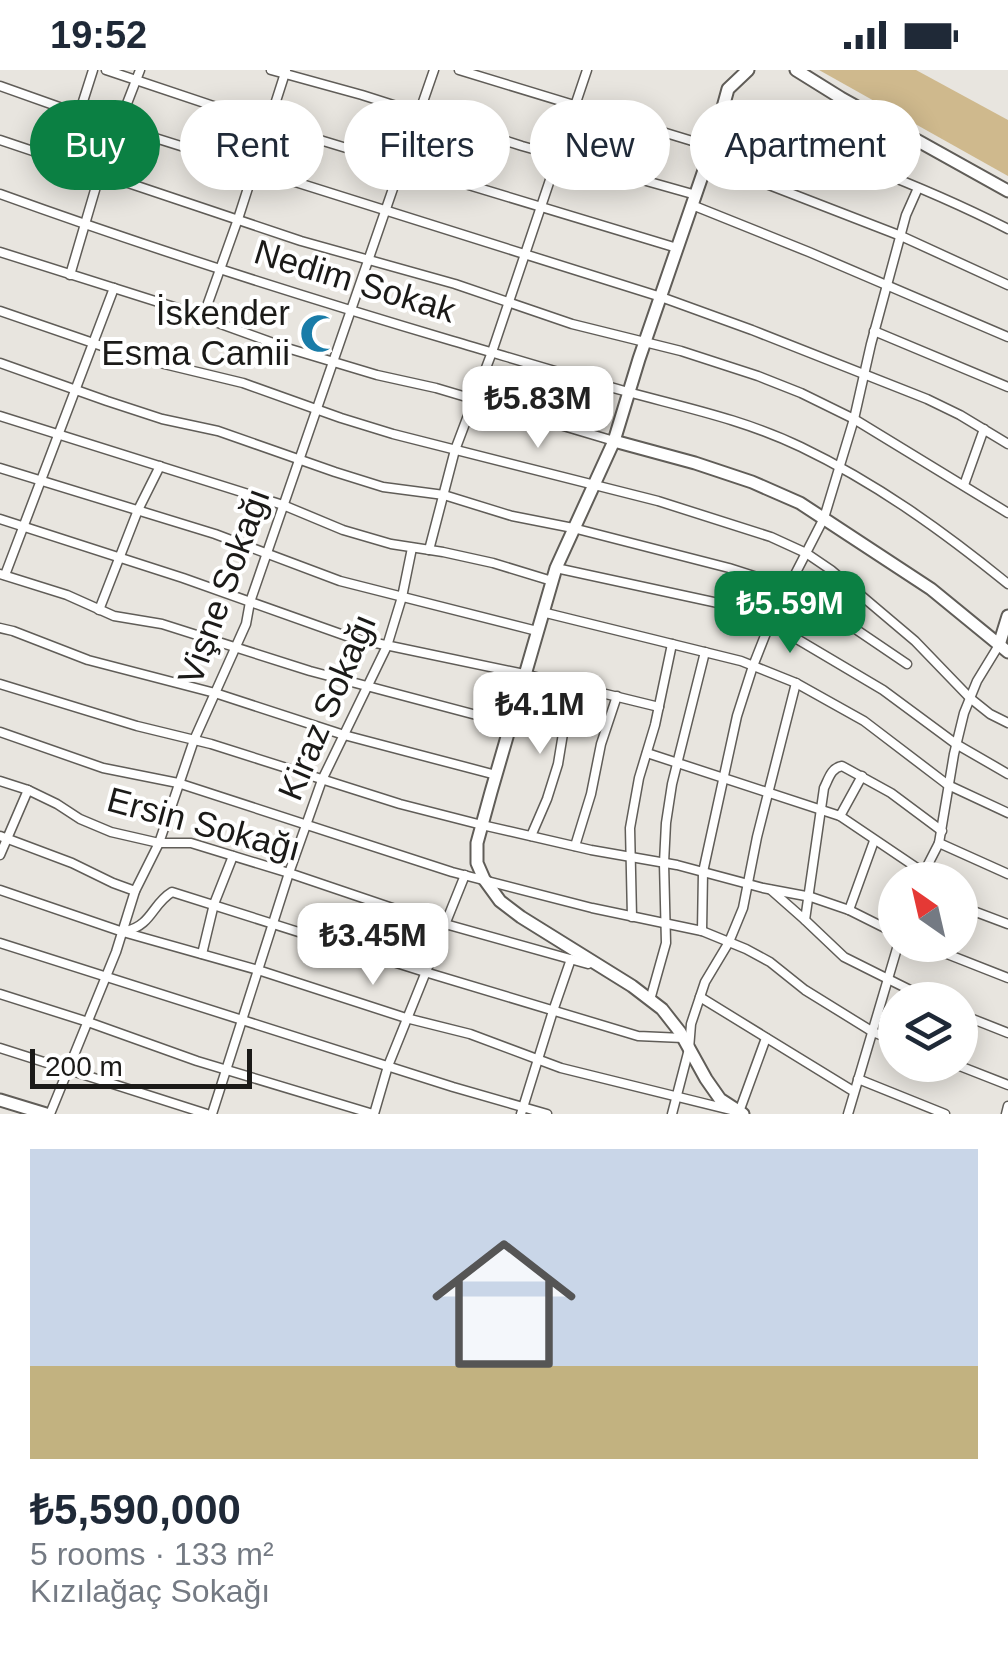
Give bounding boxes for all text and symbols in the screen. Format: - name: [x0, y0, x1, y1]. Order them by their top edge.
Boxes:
- text: 19:52: [50, 14, 147, 56]
- chip: Buy: [30, 100, 160, 190]
- chip: Rent: [180, 100, 324, 190]
- chip: Filters: [344, 100, 510, 190]
- chip: New: [530, 100, 670, 190]
- chip: Apartment: [690, 100, 921, 190]
- street label: Nedim Sokak: [250, 231, 461, 330]
- place label: İskender Esma Camii: [101, 293, 290, 372]
- mosque icon: İskender Esma Camii: [299, 312, 341, 354]
- pin: ₺5.83M: [457, 366, 619, 451]
- text: ₺5.83M: [484, 380, 592, 416]
- street label: Vişne Sokağı: [170, 483, 277, 689]
- pin: ₺5.59M: [709, 571, 871, 656]
- text: ₺5.59M: [736, 585, 844, 621]
- street label: Kiraz Sokağı: [270, 608, 383, 806]
- pin: ₺4.1M: [470, 672, 610, 757]
- text: ₺4.1M: [495, 686, 585, 722]
- street label: Ersin Sokağı: [103, 779, 305, 868]
- north arrow: [878, 862, 978, 962]
- map controls: [878, 862, 978, 1082]
- pin: ₺3.45M: [292, 903, 454, 988]
- text: ₺3.45M: [319, 917, 427, 953]
- button: layers: [878, 982, 978, 1082]
- scale bar: [30, 1044, 252, 1088]
- text: 200 m: [45, 1051, 123, 1082]
- icon: home: [414, 1214, 594, 1394]
- text: ₺5,590,000: [30, 1486, 241, 1533]
- text: 5 rooms · 133 m²: [30, 1536, 274, 1572]
- text: Kızılağaç Sokağı: [30, 1573, 270, 1609]

